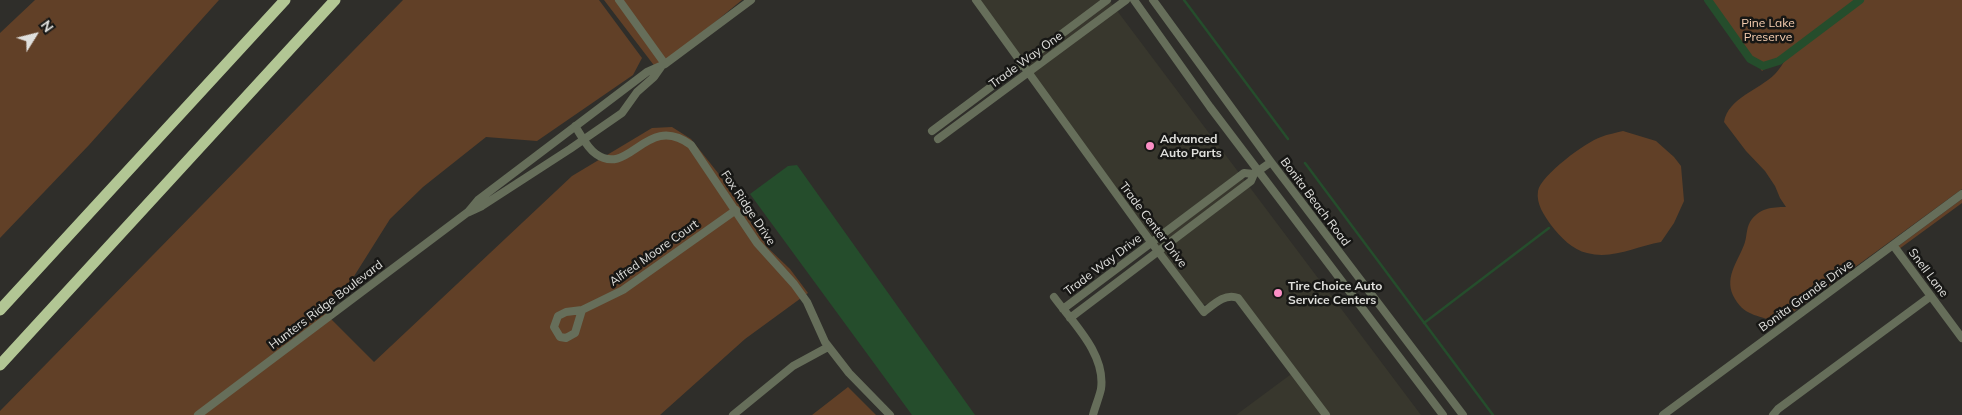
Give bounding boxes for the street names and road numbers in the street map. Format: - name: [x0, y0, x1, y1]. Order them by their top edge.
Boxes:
- street label: Trade Way One: [987, 29, 1065, 91]
- street label: Bonita Beach Road: [1277, 155, 1353, 249]
- street label: Fox Ridge Drive: [718, 168, 778, 248]
- street label: Trade Center Drive: [1116, 179, 1190, 271]
- street label: Alfred Moore Court: [607, 217, 701, 289]
- street label: Trade Way Drive: [1062, 231, 1144, 299]
- street label: Snell Lane: [1905, 246, 1951, 300]
- street label: Bonita Grande Drive: [1756, 257, 1856, 335]
- street label: Hunters Ridge Boulevard: [266, 258, 386, 352]

